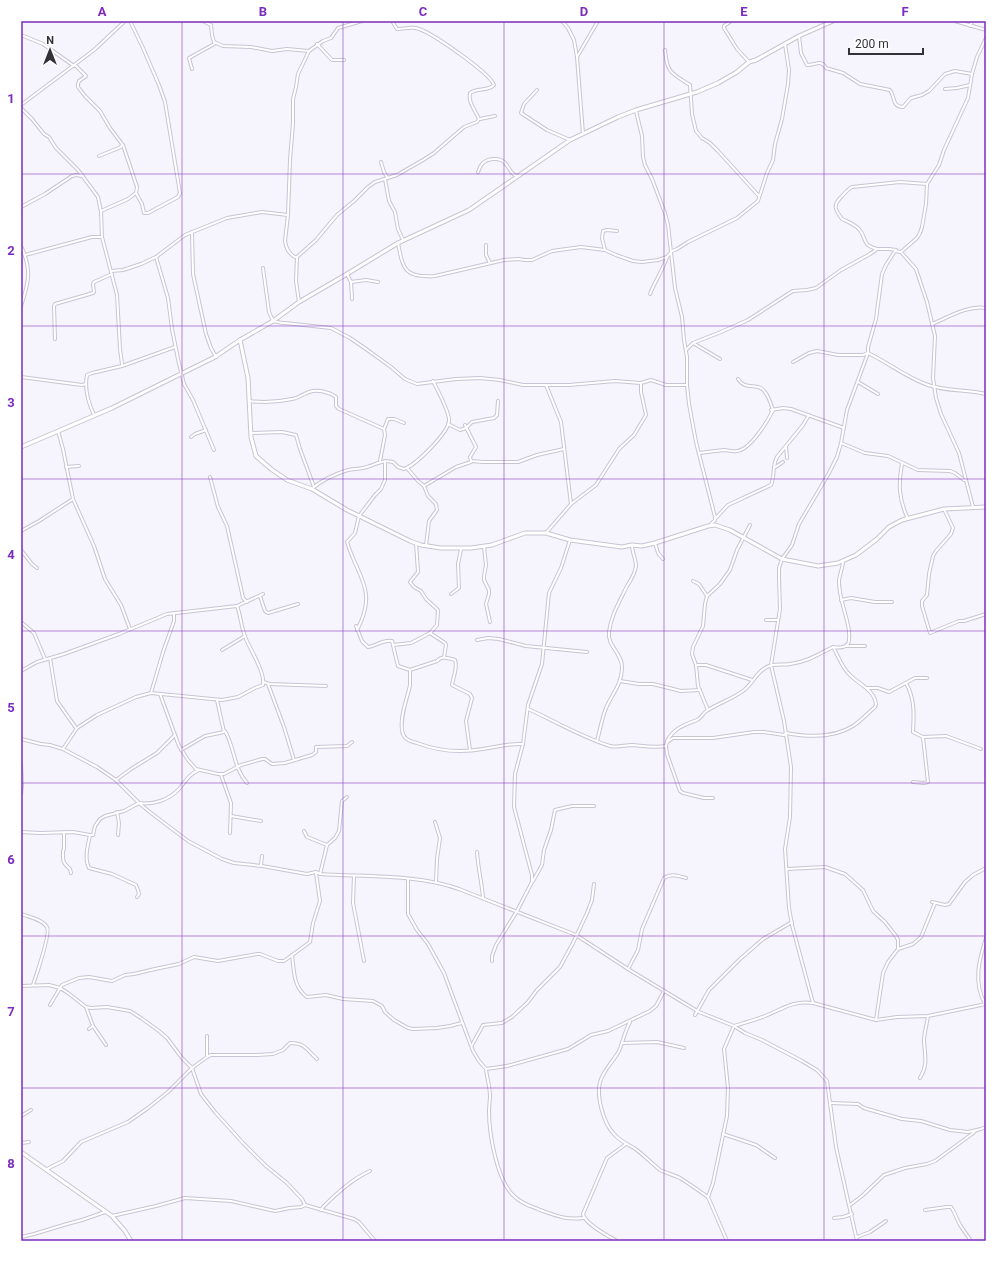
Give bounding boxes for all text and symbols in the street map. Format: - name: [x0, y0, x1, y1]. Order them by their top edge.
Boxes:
- text: A: [98, 4, 107, 19]
- text: B: [259, 4, 267, 19]
- text: C: [419, 4, 428, 19]
- text: D: [580, 4, 588, 19]
- text: E: [740, 4, 748, 19]
- text: F: [901, 4, 909, 19]
- north arrow: [30, 30, 70, 70]
- scale bar: [849, 30, 923, 56]
- text: N: [46, 34, 54, 47]
- text: 200 m: [855, 37, 889, 51]
- text: 1: [7, 91, 15, 106]
- text: 2: [7, 243, 15, 258]
- text: 3: [7, 395, 15, 410]
- text: 4: [7, 547, 15, 562]
- text: 5: [7, 700, 15, 715]
- text: 6: [7, 852, 15, 867]
- text: 7: [7, 1004, 15, 1019]
- text: 8: [7, 1156, 15, 1171]

